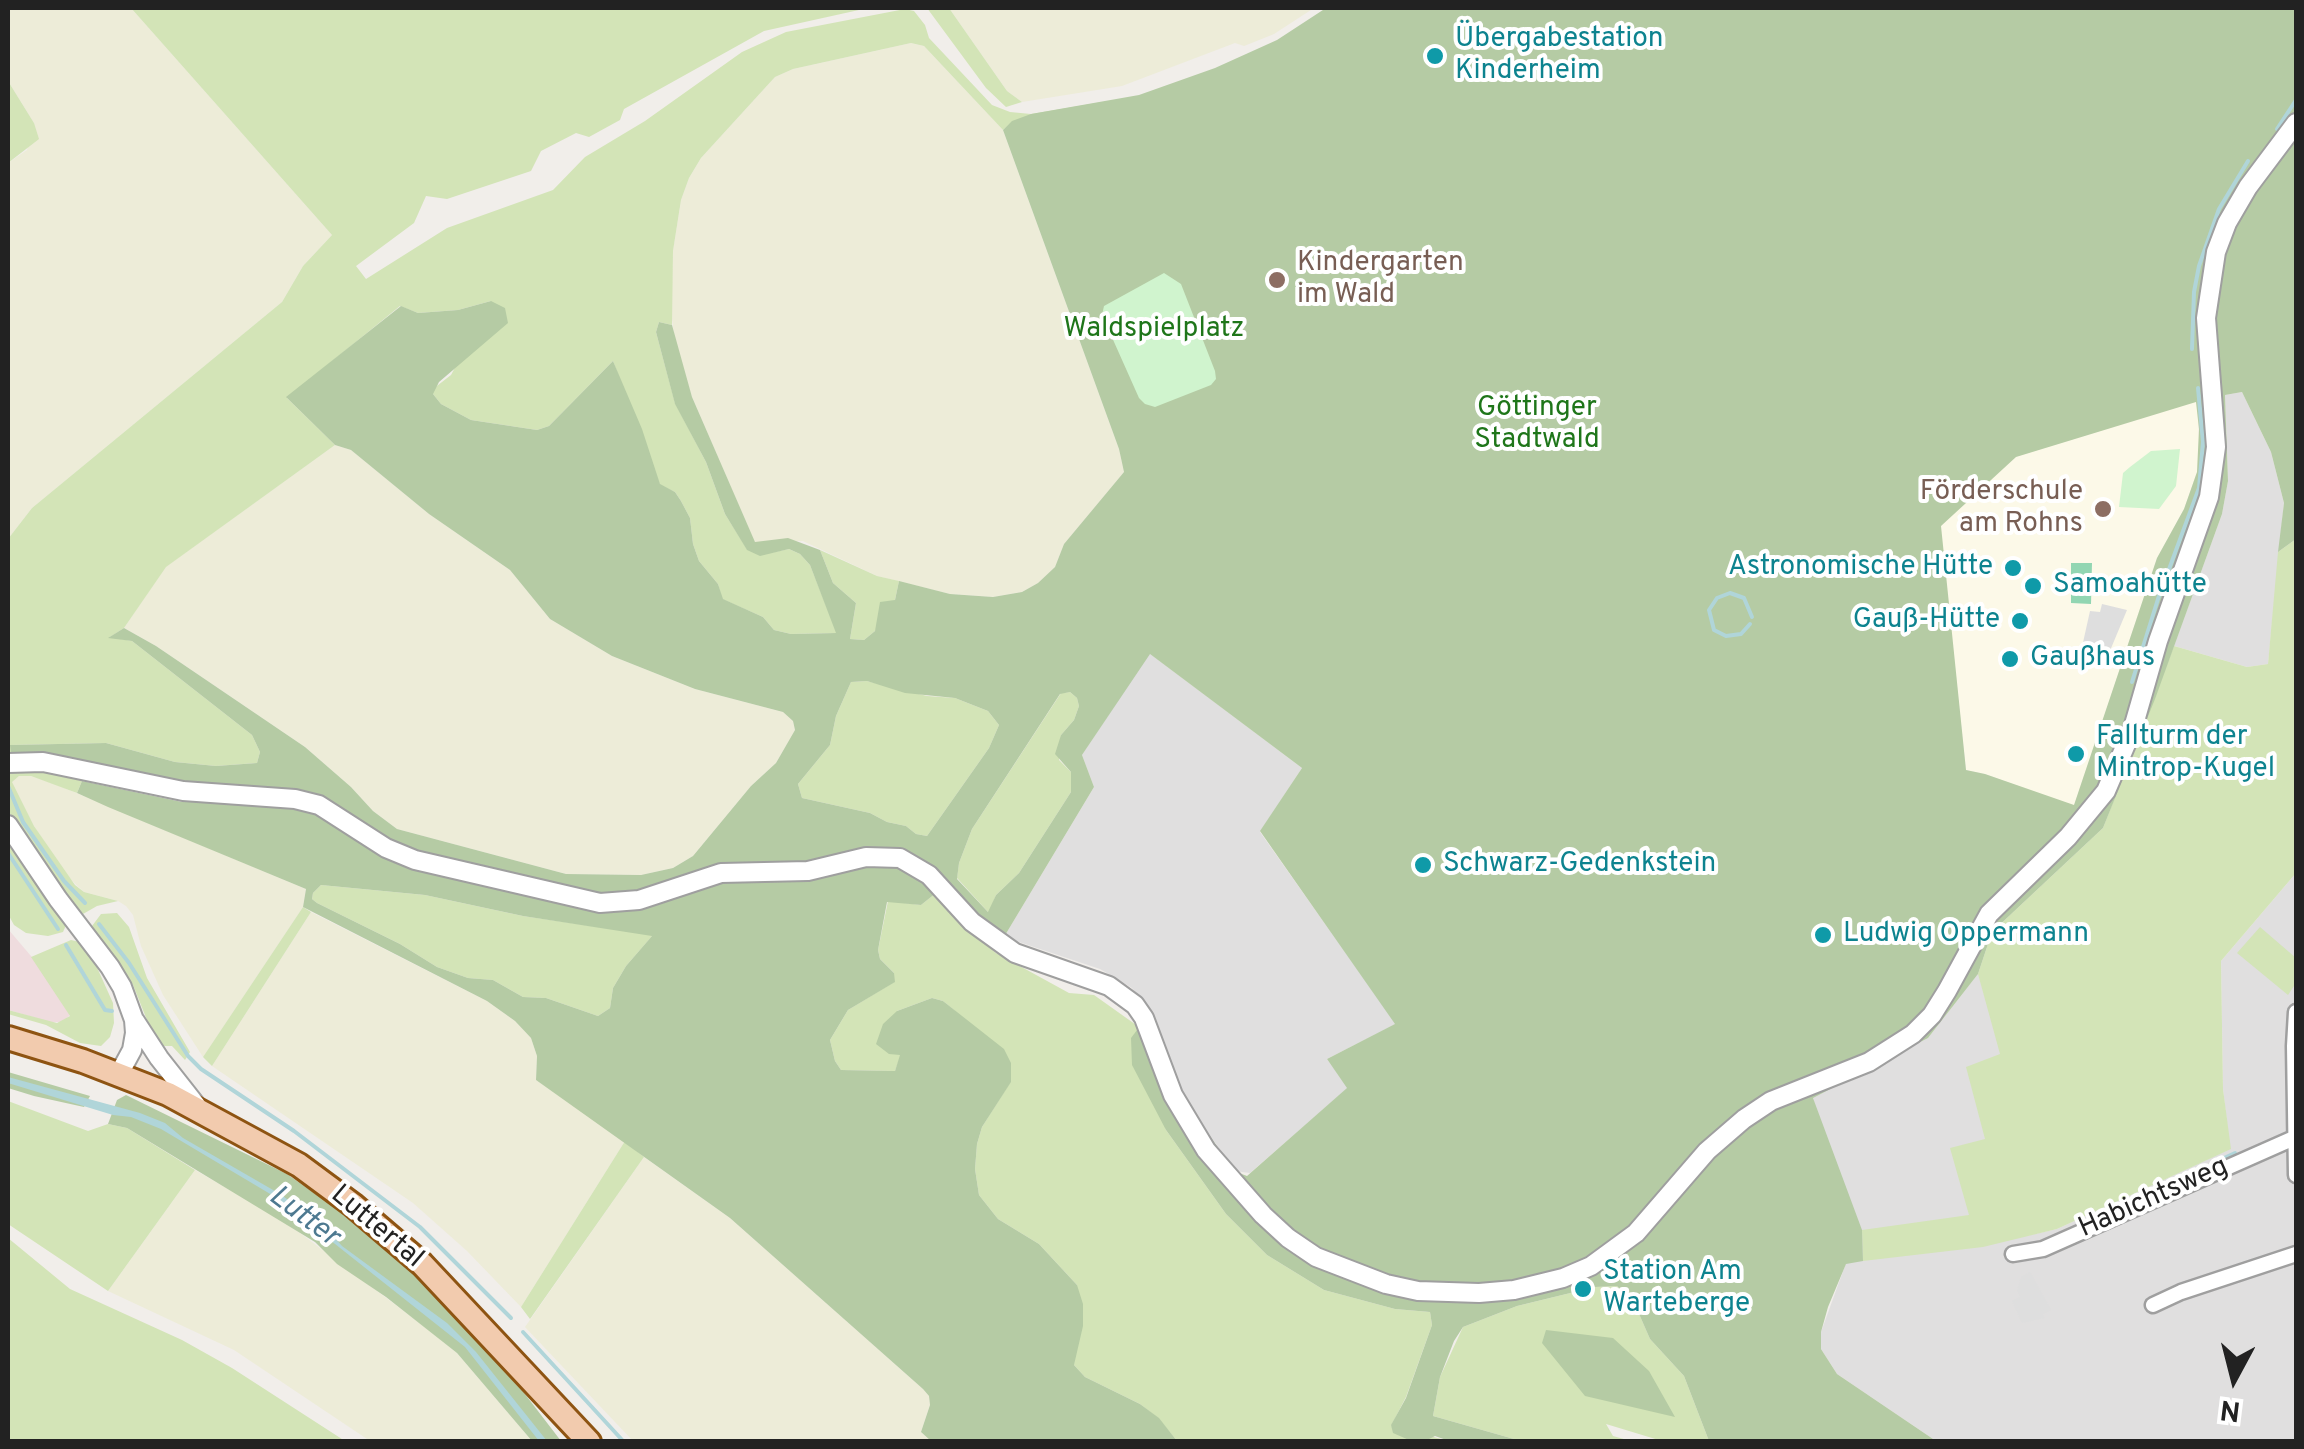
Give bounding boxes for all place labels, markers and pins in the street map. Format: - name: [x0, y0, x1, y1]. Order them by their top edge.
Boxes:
- place label: Übergabestation Kinderheim: [1455, 23, 1664, 89]
- marker: Übergabestation Kinderheim: [1424, 45, 1446, 67]
- place label: Kindergarten im Wald: [1297, 247, 1464, 313]
- marker: Kindergarten im Wald: [1266, 269, 1288, 291]
- place label: Förderschule am Rohns: [1920, 476, 2083, 542]
- marker: Förderschule am Rohns: [2092, 498, 2114, 520]
- place label: Astronomische Hütte: [1728, 551, 1993, 585]
- marker: Astronomische Hütte: [2002, 557, 2024, 579]
- place label: Samoahütte: [2053, 569, 2207, 603]
- marker: Samoahütte: [2022, 575, 2044, 597]
- place label: Gauß-Hütte: [1853, 604, 2000, 638]
- marker: Gauß-Hütte: [2009, 610, 2031, 632]
- place label: Gaußhaus: [2030, 642, 2155, 676]
- marker: Gaußhaus: [1999, 648, 2021, 670]
- place label: Fallturm der Mintrop-Kugel: [2096, 721, 2275, 787]
- marker: Fallturm der Mintrop-Kugel: [2065, 743, 2087, 765]
- place label: Schwarz-Gedenkstein: [1443, 848, 1716, 882]
- marker: Schwarz-Gedenkstein: [1412, 854, 1434, 876]
- place label: Ludwig Oppermann: [1843, 918, 2089, 952]
- marker: Ludwig Oppermann: [1812, 924, 1834, 946]
- place label: Station Am Warteberge: [1603, 1256, 1750, 1322]
- marker: Station Am Warteberge: [1572, 1278, 1594, 1300]

